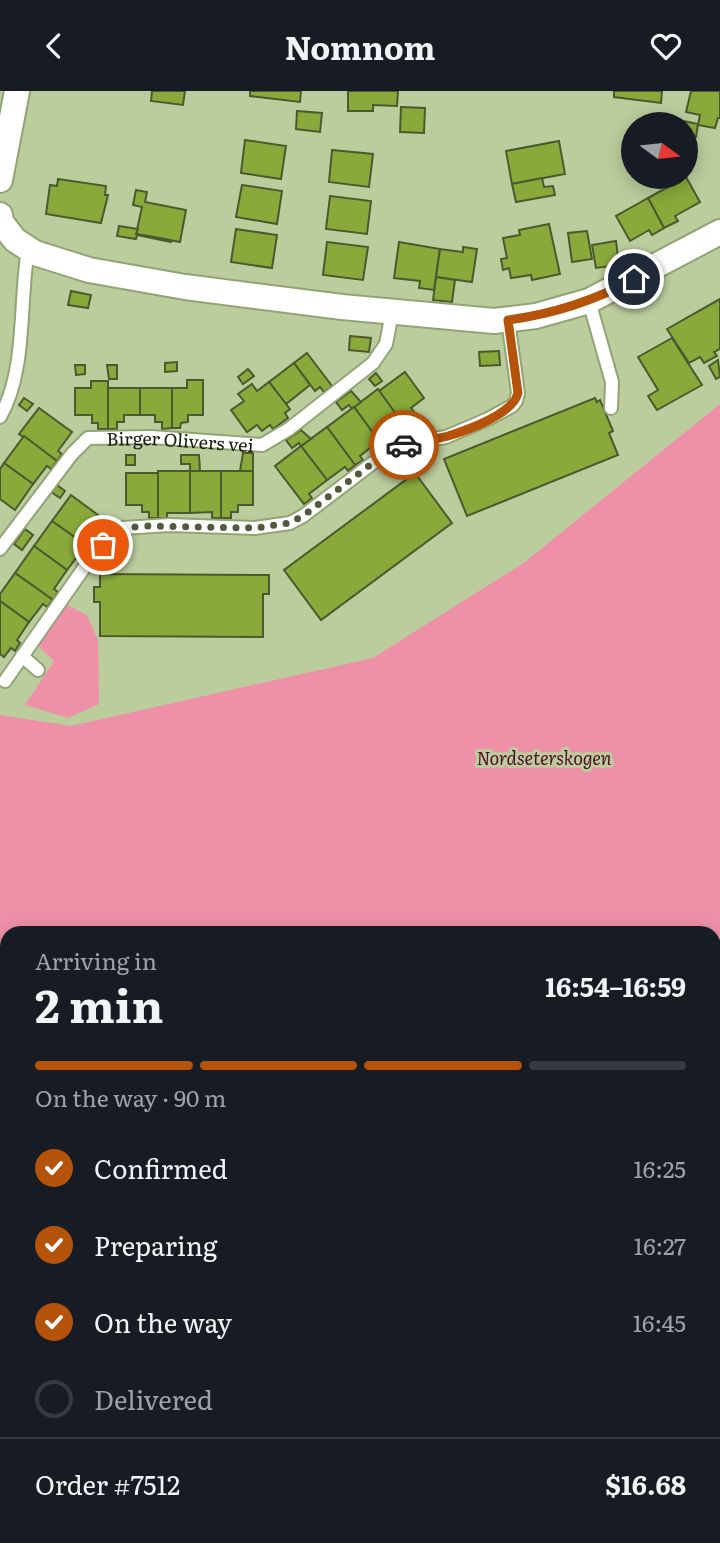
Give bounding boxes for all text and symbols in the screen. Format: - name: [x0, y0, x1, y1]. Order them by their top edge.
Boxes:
- text: Nomnom: [285, 22, 435, 70]
- icon: back: [35, 27, 73, 65]
- icon: heart: [647, 27, 685, 65]
- north arrow: [621, 112, 698, 189]
- map controls: [621, 112, 698, 189]
- pin: [604, 249, 664, 309]
- icon: home: [615, 260, 653, 298]
- courier: [369, 410, 439, 480]
- street label: Birger Olivers vei: [106, 423, 255, 458]
- icon: car: [385, 426, 423, 464]
- pin: [73, 515, 133, 575]
- icon: bag: [84, 526, 122, 564]
- park label: Nordseterskogen: [476, 744, 612, 771]
- text: Arriving in: [35, 943, 157, 977]
- text: 16:54–16:59: [545, 966, 686, 1005]
- text: 2 min: [35, 969, 164, 1037]
- text: On the way · 90 m: [35, 1080, 226, 1114]
- text: Confirmed: [94, 1148, 228, 1187]
- icon: check: [35, 1149, 73, 1187]
- text: 16:25: [634, 1151, 686, 1185]
- text: Preparing: [94, 1225, 217, 1264]
- icon: check: [35, 1226, 73, 1264]
- text: 16:27: [634, 1228, 686, 1262]
- text: On the way: [94, 1302, 232, 1341]
- icon: check: [35, 1303, 73, 1341]
- text: 16:45: [633, 1305, 686, 1339]
- text: Delivered: [94, 1379, 213, 1418]
- text: Order #7512: [35, 1464, 180, 1503]
- text: $16.68: [606, 1464, 686, 1503]

